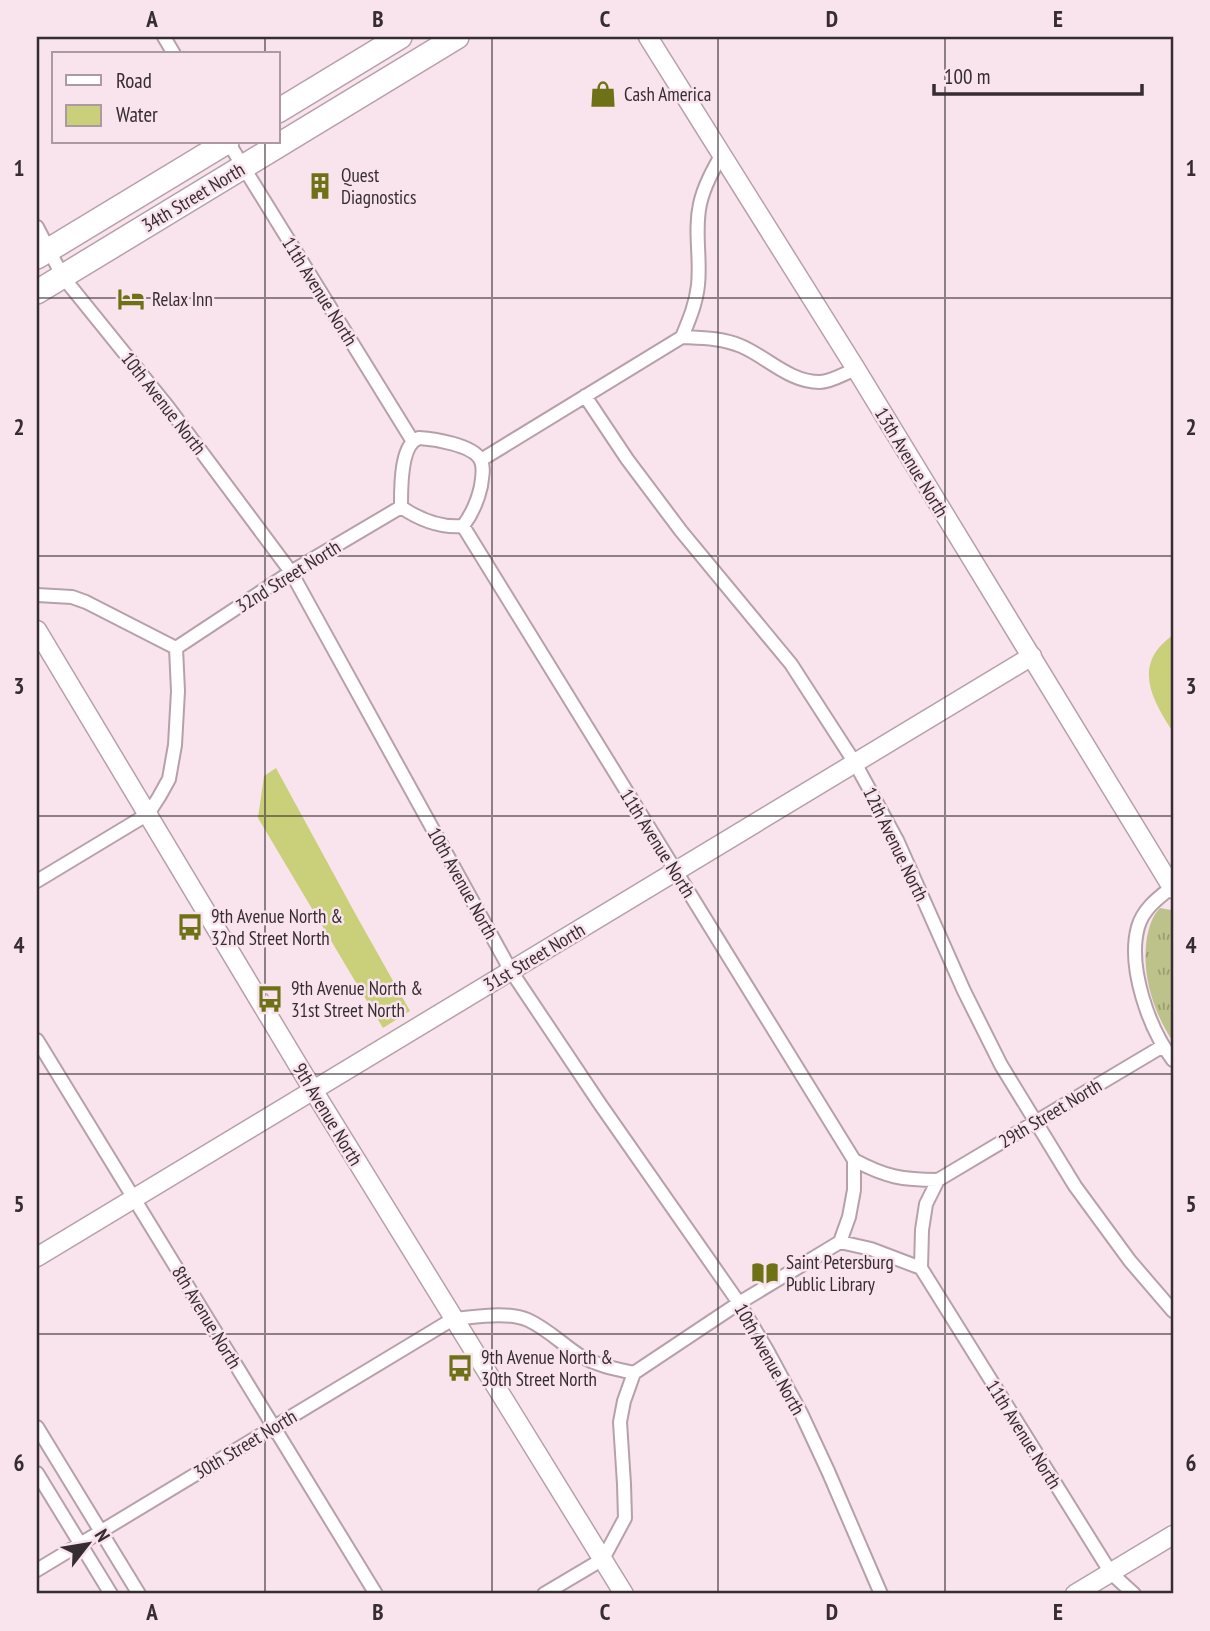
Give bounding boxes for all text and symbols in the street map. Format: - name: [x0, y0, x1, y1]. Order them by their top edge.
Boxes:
- text: A: [145, 4, 158, 33]
- text: B: [372, 4, 384, 33]
- text: C: [600, 4, 611, 33]
- text: D: [826, 4, 838, 33]
- text: E: [1053, 4, 1063, 33]
- legend: [52, 52, 280, 144]
- scale bar: [934, 52, 1142, 96]
- text: 100 m: [944, 63, 990, 90]
- text: Road: [116, 67, 152, 94]
- shop icon: Cash America: [588, 79, 618, 109]
- place label: Cash America: [624, 82, 711, 106]
- text: Water: [116, 101, 158, 128]
- text: 1: [14, 153, 25, 182]
- text: 1: [1186, 153, 1197, 182]
- street label: 34th Street North: [137, 157, 249, 237]
- place label: Quest Diagnostics: [341, 163, 416, 209]
- building icon: Quest Diagnostics: [305, 171, 335, 201]
- street label: 11th Avenue North: [277, 232, 363, 350]
- hotel icon: Relax Inn: [116, 284, 146, 314]
- place label: Relax Inn: [152, 287, 213, 311]
- street label: 10th Avenue North: [116, 347, 212, 459]
- street label: 13th Avenue North: [870, 403, 954, 521]
- text: 2: [14, 412, 25, 441]
- text: 2: [1186, 412, 1197, 441]
- street label: 32nd Street North: [231, 534, 345, 618]
- text: 3: [14, 671, 25, 700]
- text: 3: [1186, 671, 1197, 700]
- street label: 12th Avenue North: [858, 783, 934, 905]
- street label: 11th Avenue North: [615, 784, 701, 902]
- street label: 10th Avenue North: [422, 823, 504, 943]
- place label: 9th Avenue North & 32nd Street North: [211, 904, 343, 950]
- bus stop icon: 9th Avenue North & 32nd Street North: [175, 912, 205, 942]
- street label: 31st Street North: [479, 917, 589, 997]
- text: 4: [14, 930, 25, 959]
- text: 4: [1186, 930, 1197, 959]
- place label: 9th Avenue North & 31st Street North: [291, 976, 423, 1022]
- bus stop icon: 9th Avenue North & 31st Street North: [255, 984, 285, 1014]
- street label: 9th Avenue North: [288, 1058, 368, 1170]
- street label: 29th Street North: [994, 1073, 1106, 1153]
- text: 5: [14, 1189, 25, 1218]
- text: 5: [1186, 1189, 1197, 1218]
- place label: Saint Petersburg Public Library: [786, 1250, 894, 1296]
- library icon: Saint Petersburg Public Library: [750, 1258, 780, 1288]
- street label: 8th Avenue North: [167, 1261, 247, 1373]
- street label: 10th Avenue North: [729, 1299, 811, 1419]
- place label: 9th Avenue North & 30th Street North: [481, 1345, 613, 1391]
- bus stop icon: 9th Avenue North & 30th Street North: [445, 1353, 475, 1383]
- street label: 11th Avenue North: [981, 1375, 1067, 1493]
- street label: 30th Street North: [189, 1404, 301, 1484]
- text: 6: [14, 1448, 25, 1477]
- text: 6: [1186, 1448, 1197, 1477]
- north arrow: [52, 1508, 122, 1578]
- text: N: [90, 1525, 116, 1546]
- text: A: [145, 1597, 158, 1626]
- text: B: [372, 1597, 384, 1626]
- text: C: [600, 1597, 611, 1626]
- text: D: [826, 1597, 838, 1626]
- text: E: [1053, 1597, 1063, 1626]

